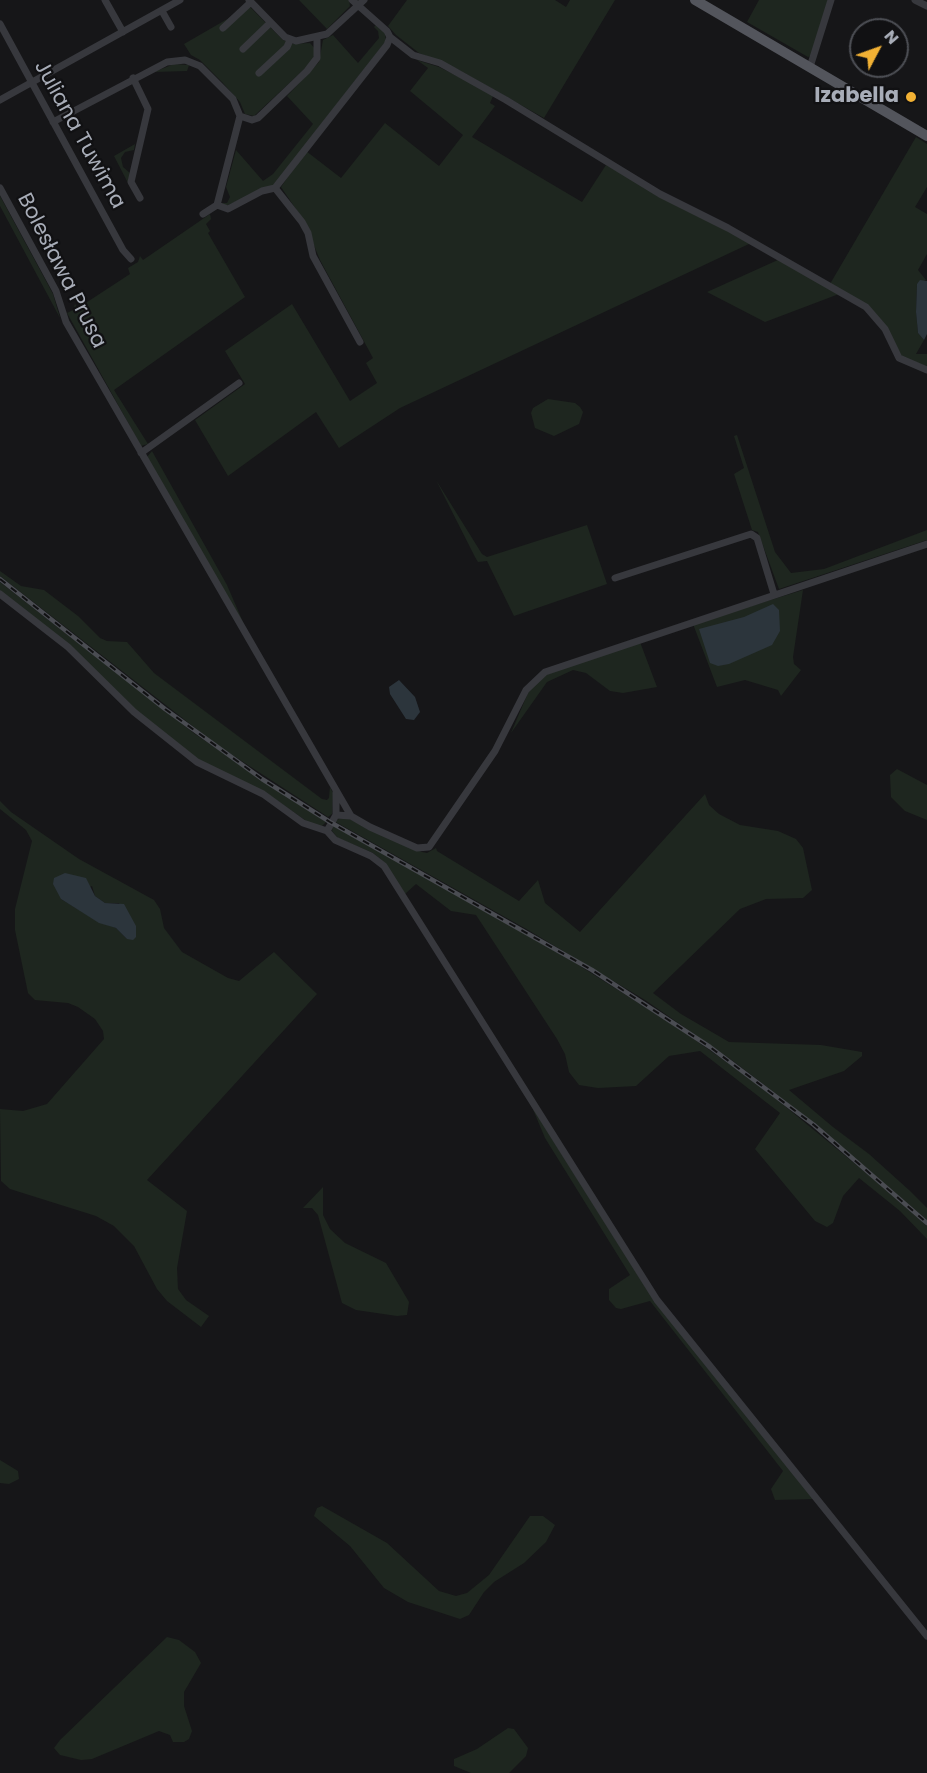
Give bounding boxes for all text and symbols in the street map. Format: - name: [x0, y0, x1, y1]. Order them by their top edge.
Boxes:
- north arrow: [849, 18, 909, 78]
- text: N: [879, 25, 904, 49]
- street label: Juliana Tuwima: [28, 57, 130, 213]
- place label: Izabella: [814, 84, 899, 110]
- marker: Izabella: [904, 90, 918, 104]
- street label: Bolesława Prusa: [11, 189, 111, 353]

